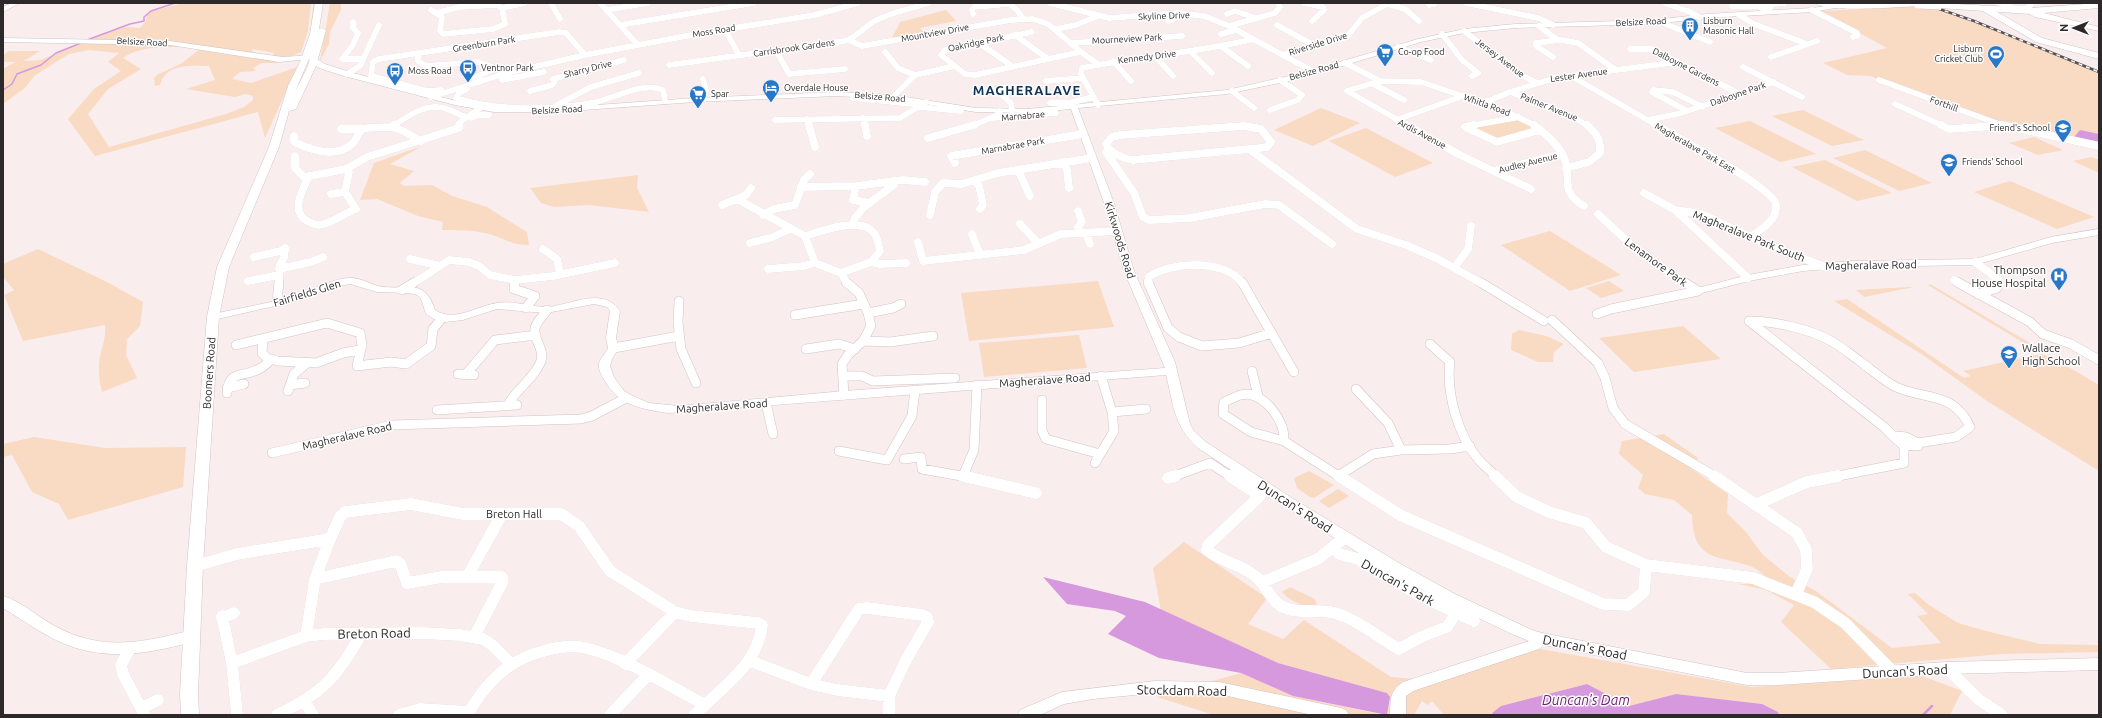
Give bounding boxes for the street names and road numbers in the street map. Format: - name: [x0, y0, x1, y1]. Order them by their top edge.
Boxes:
- street label: Skyline Drive: [1138, 10, 1190, 22]
- street label: Belsize Road: [1615, 16, 1667, 28]
- street label: Mountview Drive: [900, 22, 970, 44]
- street label: Moss Road: [692, 23, 736, 39]
- street label: Riverside Drive: [1288, 30, 1348, 58]
- street label: Oakridge Park: [947, 32, 1005, 54]
- street label: Mourneview Park: [1092, 32, 1163, 46]
- street label: Greenburn Park: [452, 34, 517, 54]
- street label: Belsize Road: [116, 36, 168, 48]
- street label: Jersey Avenue: [1474, 36, 1526, 80]
- street label: Carrisbrook Gardens: [753, 37, 835, 59]
- street label: Dalboyne Gardens: [1651, 46, 1721, 88]
- street label: Kennedy Drive: [1117, 48, 1177, 66]
- street label: Sharry Drive: [563, 58, 613, 80]
- street label: Belsize Road: [1288, 60, 1340, 82]
- street label: Lester Avenue: [1550, 66, 1608, 84]
- street label: Dalboyne Park: [1709, 80, 1768, 108]
- street label: Belsize Road: [854, 90, 906, 104]
- street label: Palmer Avenue: [1519, 91, 1579, 123]
- street label: Whitla Road: [1462, 92, 1512, 118]
- street label: Forthill: [1929, 94, 1960, 114]
- street label: Belsize Road: [531, 104, 583, 116]
- street label: Marnabrae: [1001, 109, 1045, 123]
- street label: Ardis Avenue: [1396, 117, 1448, 151]
- street label: Magheralave Park East: [1653, 121, 1737, 175]
- street label: Marnabrae Park: [981, 135, 1046, 156]
- street label: Audley Avenue: [1498, 151, 1558, 175]
- street label: Kirkwoods Road: [1103, 200, 1137, 280]
- street label: Magheralave Park South: [1691, 208, 1807, 264]
- street label: Lenamore Park: [1622, 235, 1690, 289]
- street label: Magheralave Road: [1825, 258, 1917, 272]
- street label: Fairfields Glen: [272, 277, 342, 309]
- street label: Boomers Road: [200, 337, 218, 409]
- street label: Magheralave Road: [999, 371, 1091, 389]
- street label: Magheralave Road: [676, 397, 768, 415]
- street label: Magheralave Road: [301, 420, 393, 452]
- street label: Duncan's Road: [1255, 477, 1335, 535]
- street label: Breton Hall: [486, 508, 542, 520]
- street label: Duncan's Park: [1359, 556, 1437, 608]
- street label: Breton Road: [337, 625, 411, 641]
- street label: Duncan's Road: [1542, 632, 1628, 662]
- street label: Duncan's Road: [1862, 662, 1948, 680]
- street label: Stockdam Road: [1137, 682, 1227, 698]

